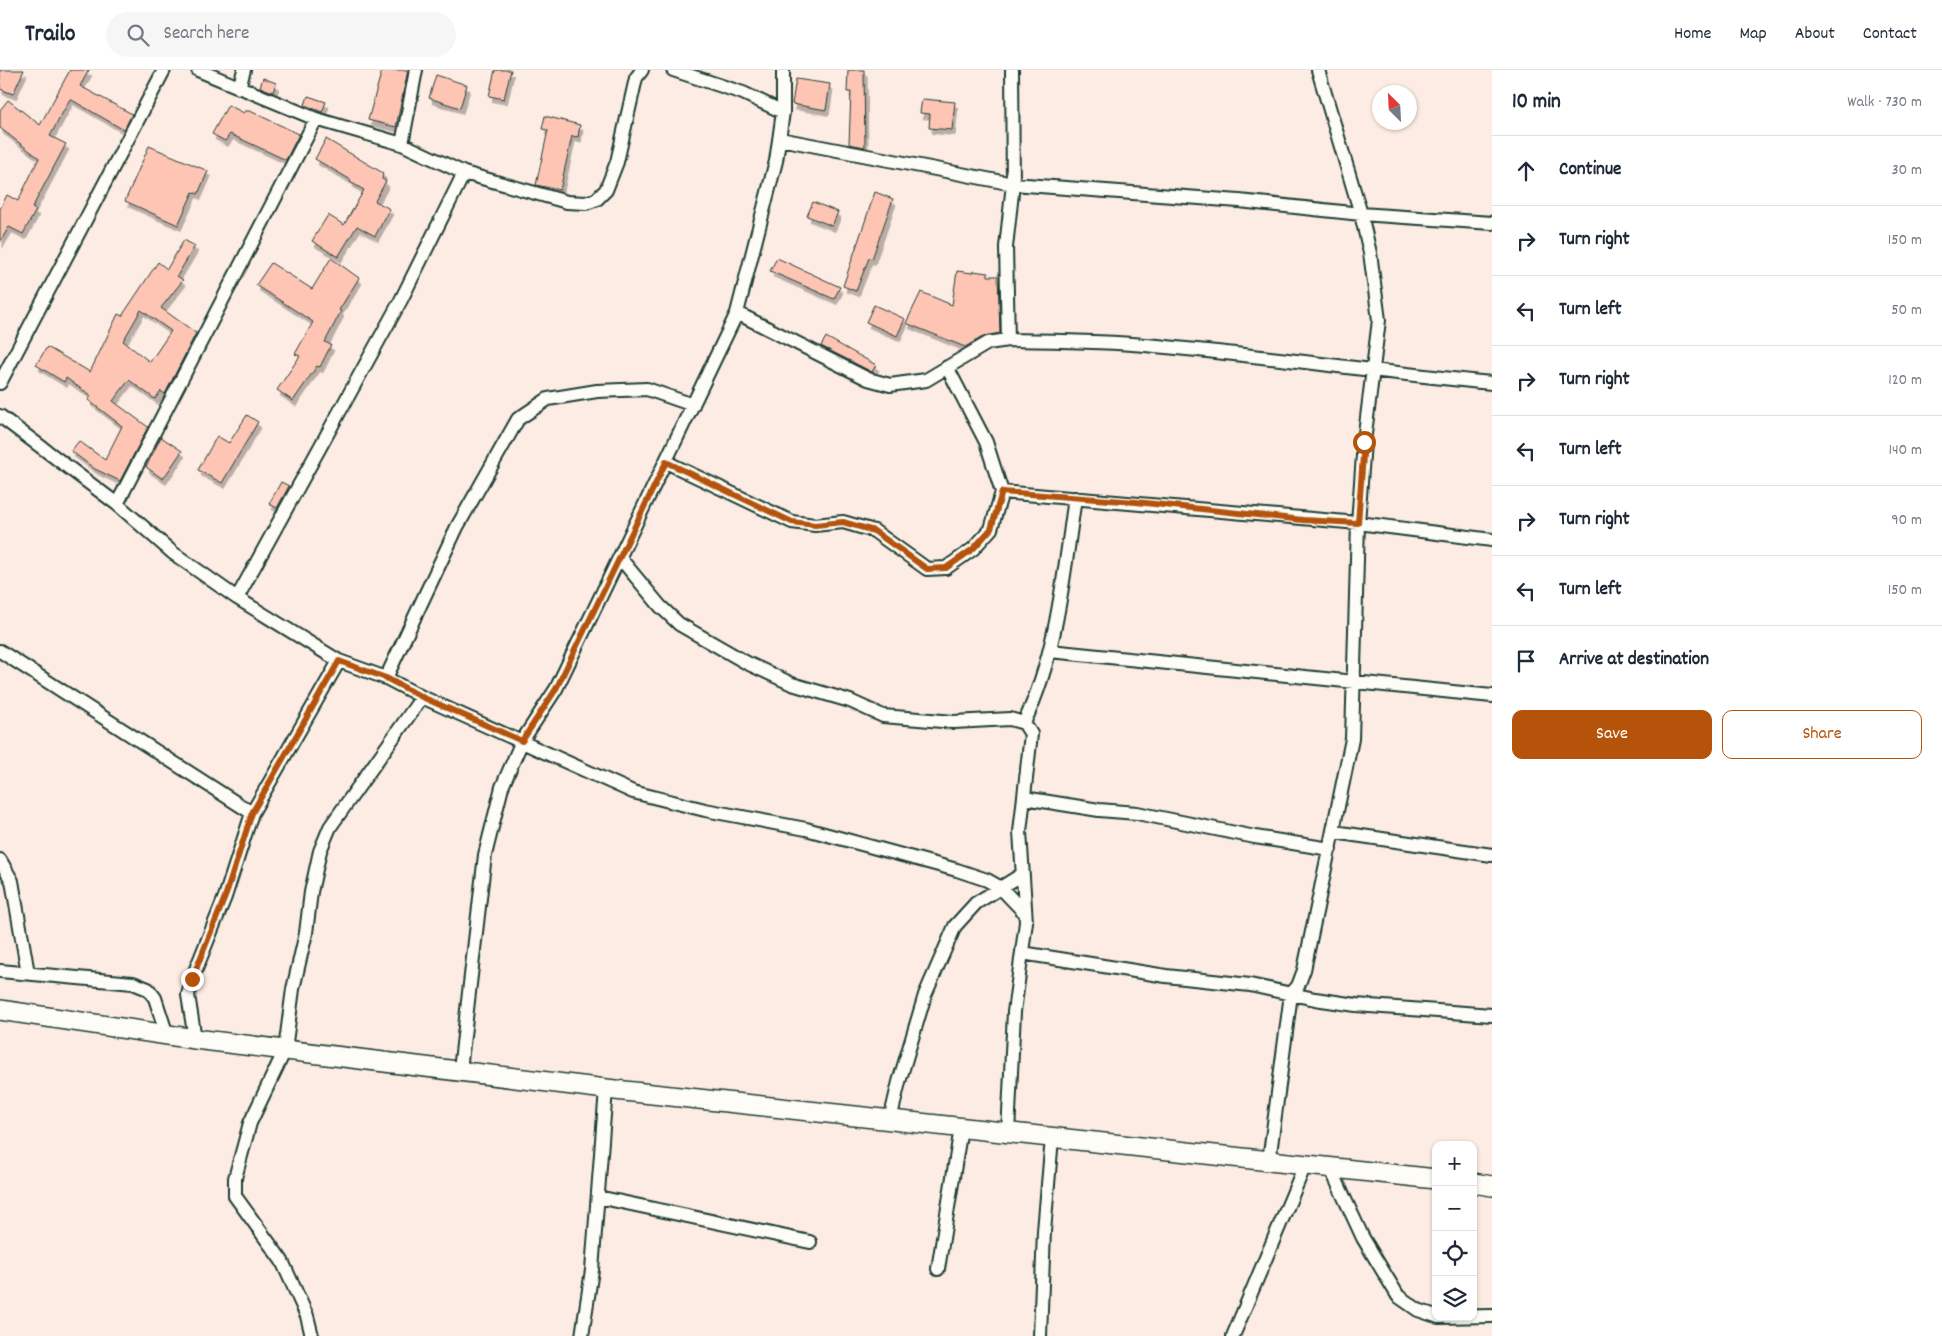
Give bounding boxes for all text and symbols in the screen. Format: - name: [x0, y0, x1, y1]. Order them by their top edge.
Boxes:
- search box: [106, 12, 456, 57]
- text: Trailo: [25, 18, 76, 52]
- icon: search: [124, 21, 152, 49]
- text: Search here: [164, 21, 249, 48]
- text: Home: [1674, 22, 1711, 47]
- text: Map: [1739, 22, 1767, 47]
- text: About: [1795, 22, 1835, 47]
- text: Contact: [1863, 22, 1917, 47]
- north arrow: [1372, 85, 1417, 130]
- text: 10 min: [1512, 88, 1561, 118]
- text: Walk · 730 m: [1847, 91, 1922, 114]
- icon: ahead: [1512, 157, 1540, 185]
- text: Continue: [1559, 157, 1621, 184]
- text: 30 m: [1892, 159, 1922, 182]
- icon: right: [1512, 227, 1540, 255]
- text: Turn right: [1559, 227, 1630, 254]
- text: 150 m: [1888, 229, 1922, 252]
- icon: left: [1512, 297, 1540, 325]
- text: Turn left: [1559, 297, 1622, 324]
- text: 50 m: [1891, 299, 1922, 322]
- icon: right: [1512, 367, 1540, 395]
- text: Turn right: [1559, 367, 1630, 394]
- text: 120 m: [1888, 369, 1922, 392]
- route start: [1353, 431, 1376, 454]
- icon: left: [1512, 437, 1540, 465]
- text: Turn left: [1559, 437, 1622, 464]
- text: 140 m: [1888, 439, 1922, 462]
- icon: right: [1512, 507, 1540, 535]
- text: Turn right: [1559, 507, 1630, 534]
- text: 90 m: [1891, 509, 1922, 532]
- icon: left: [1512, 577, 1540, 605]
- text: Turn left: [1559, 577, 1622, 604]
- text: 150 m: [1888, 579, 1922, 602]
- icon: arrive: [1512, 647, 1540, 675]
- text: Arrive at destination: [1559, 647, 1709, 674]
- button: Save: [1512, 710, 1712, 759]
- button: Share: [1722, 710, 1922, 759]
- route end: [181, 968, 204, 991]
- map controls: [1432, 1141, 1477, 1321]
- button: +: [1432, 1141, 1477, 1186]
- button: −: [1432, 1186, 1477, 1231]
- button: locate: [1432, 1231, 1477, 1276]
- button: layers: [1432, 1276, 1477, 1321]

